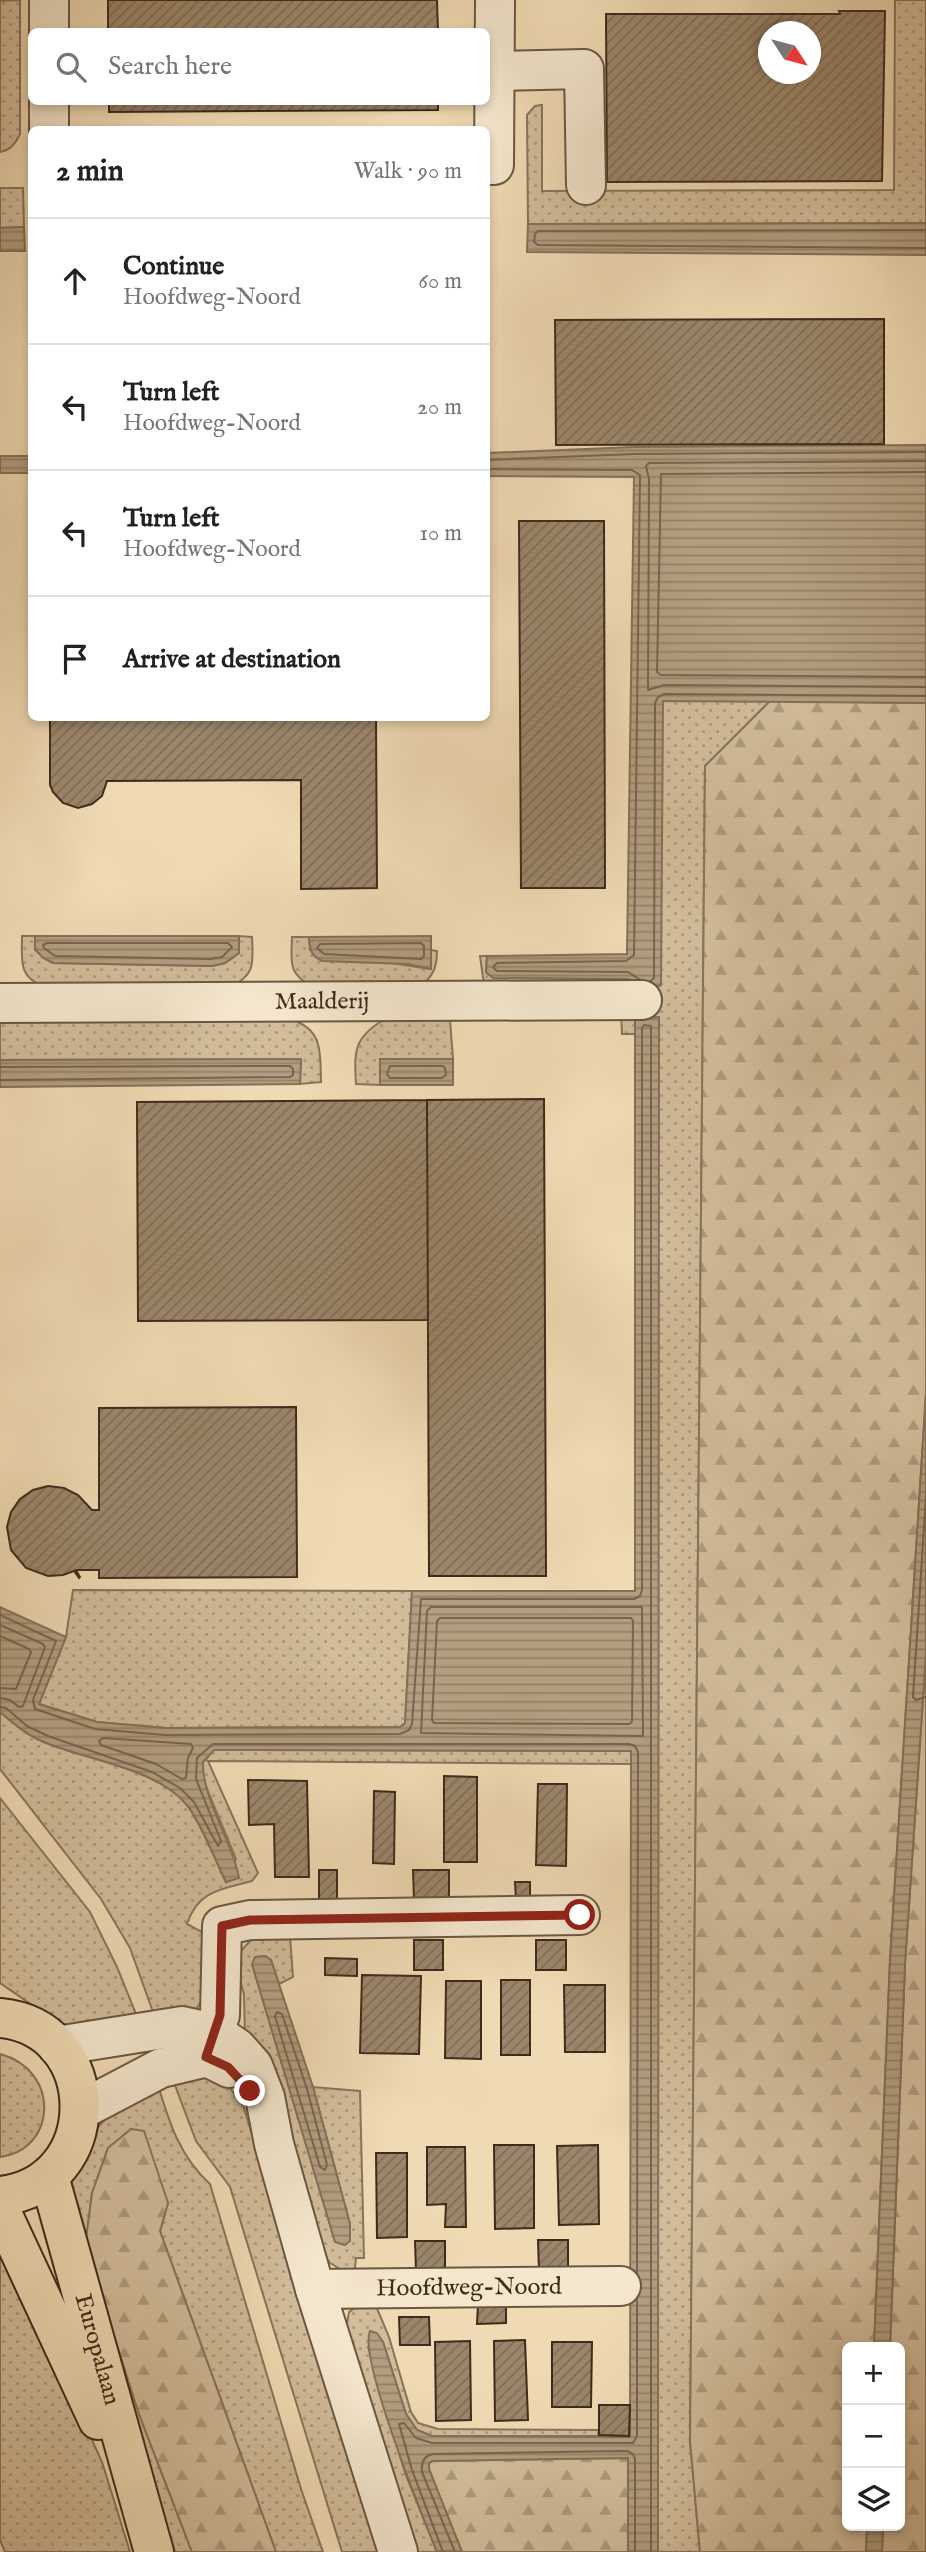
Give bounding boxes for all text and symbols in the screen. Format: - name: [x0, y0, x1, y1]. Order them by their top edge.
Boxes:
- north arrow: [758, 21, 821, 84]
- search box: [28, 28, 490, 105]
- icon: search: [52, 48, 90, 86]
- text: Search here: [108, 50, 232, 83]
- text: 2 min: [56, 153, 124, 191]
- text: Walk · 90 m: [354, 157, 462, 186]
- text: Continue: [123, 250, 224, 283]
- icon: ahead: [56, 262, 94, 300]
- text: 60 m: [418, 267, 462, 296]
- text: Hoofdweg-Noord: [123, 283, 301, 312]
- text: Turn left: [123, 376, 220, 409]
- icon: left: [56, 388, 94, 426]
- text: 20 m: [417, 393, 462, 422]
- text: Hoofdweg-Noord: [123, 409, 301, 438]
- text: Turn left: [123, 502, 220, 535]
- icon: left: [56, 514, 94, 552]
- text: 10 m: [419, 519, 462, 548]
- text: Hoofdweg-Noord: [123, 535, 301, 564]
- icon: arrive: [56, 640, 94, 678]
- text: Arrive at destination: [123, 643, 341, 676]
- street label: Maalderij: [275, 986, 369, 1017]
- route start: [564, 1899, 595, 1930]
- route end: [234, 2075, 265, 2106]
- street label: Hoofdweg-Noord: [376, 2271, 562, 2304]
- street label: Europalaan: [67, 2290, 128, 2409]
- map controls: [842, 2342, 905, 2531]
- button: +: [842, 2342, 905, 2405]
- button: −: [842, 2405, 905, 2468]
- button: layers: [842, 2468, 905, 2531]

